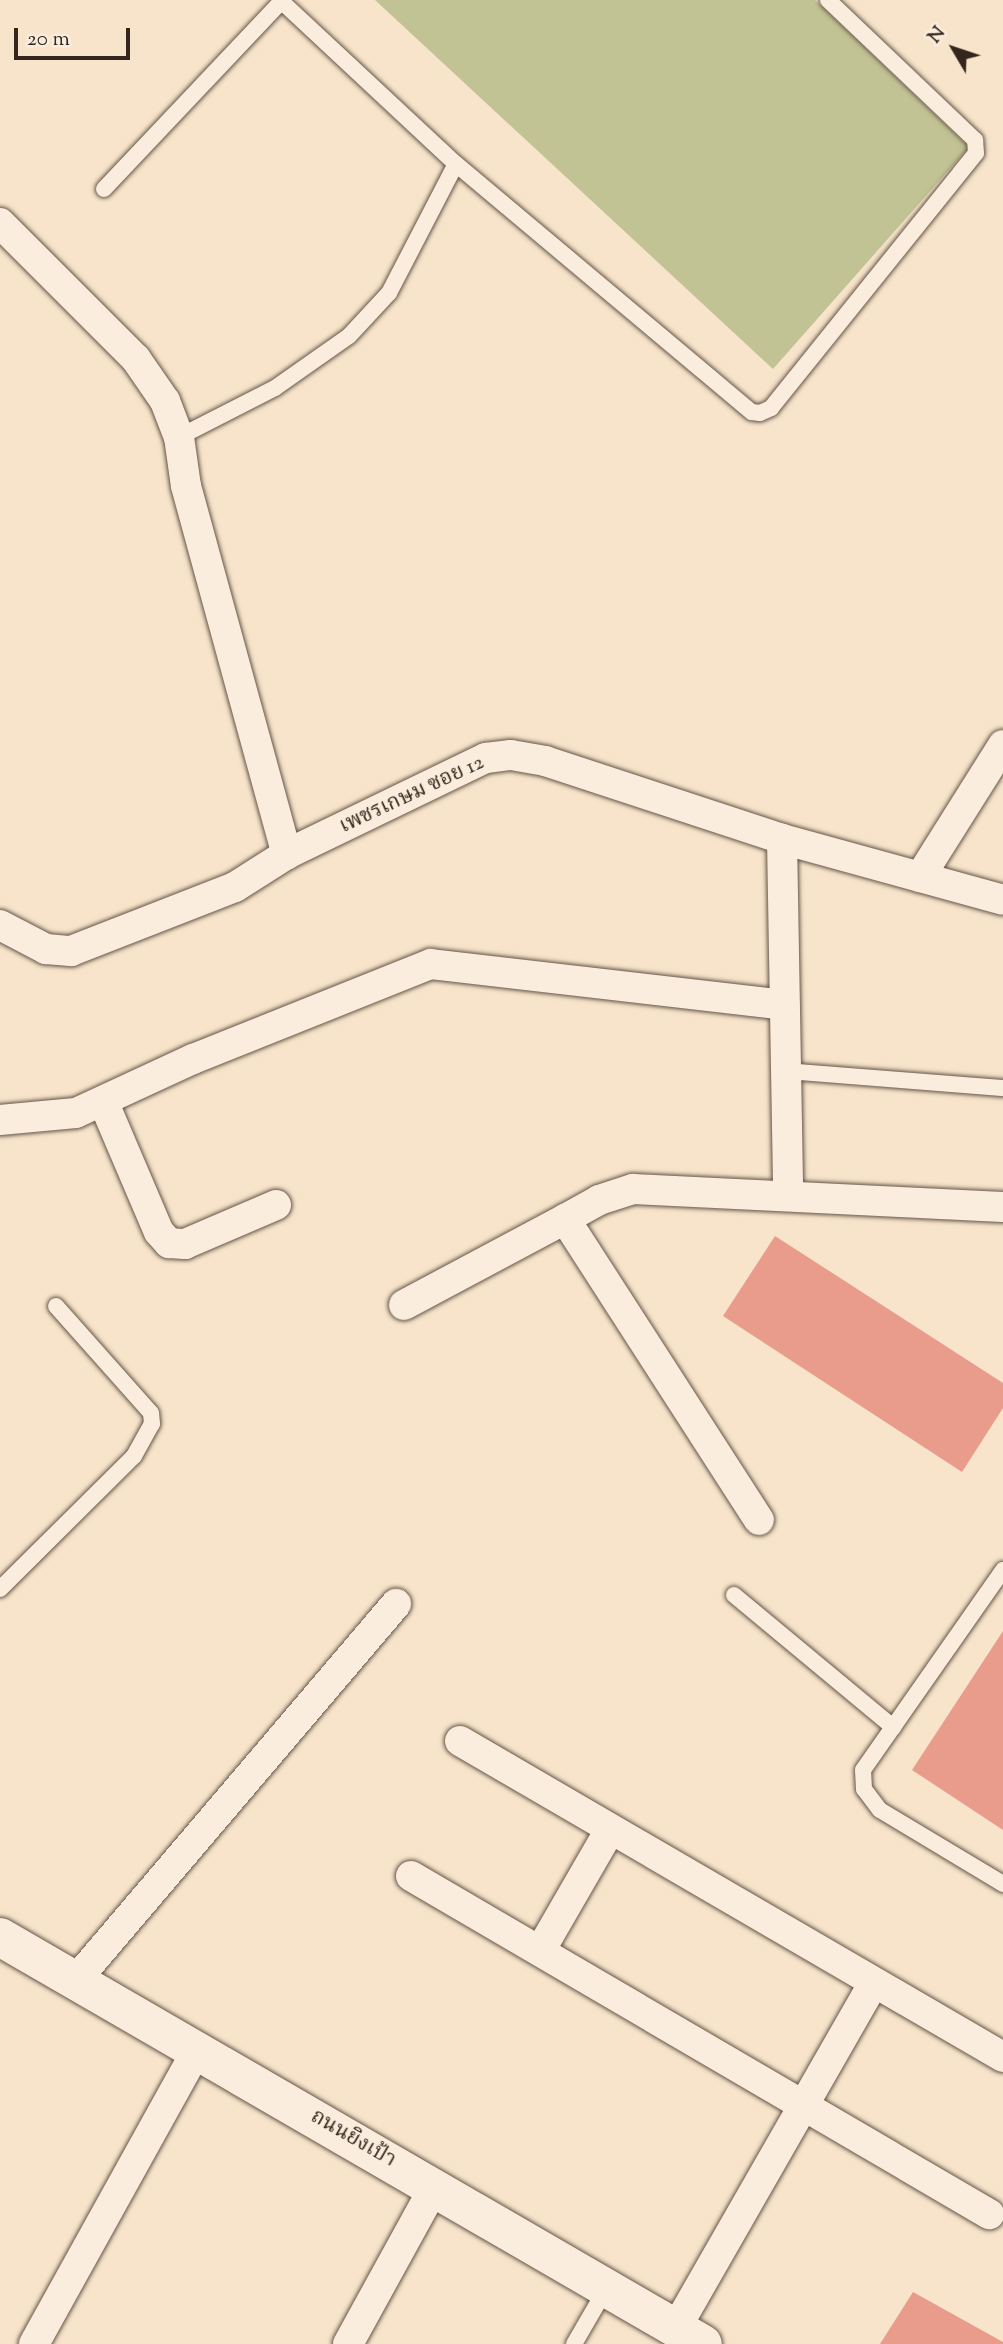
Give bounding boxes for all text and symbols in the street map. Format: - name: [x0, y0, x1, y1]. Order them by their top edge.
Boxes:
- scale bar: [18, 14, 133, 58]
- north arrow: [919, 14, 989, 84]
- text: N: [922, 21, 953, 50]
- text: 20 m: [27, 25, 70, 55]
- street label: เพชรเกษม ซอย 12: [336, 751, 488, 839]
- street label: ถนนยิงเป้า: [306, 2104, 400, 2174]

